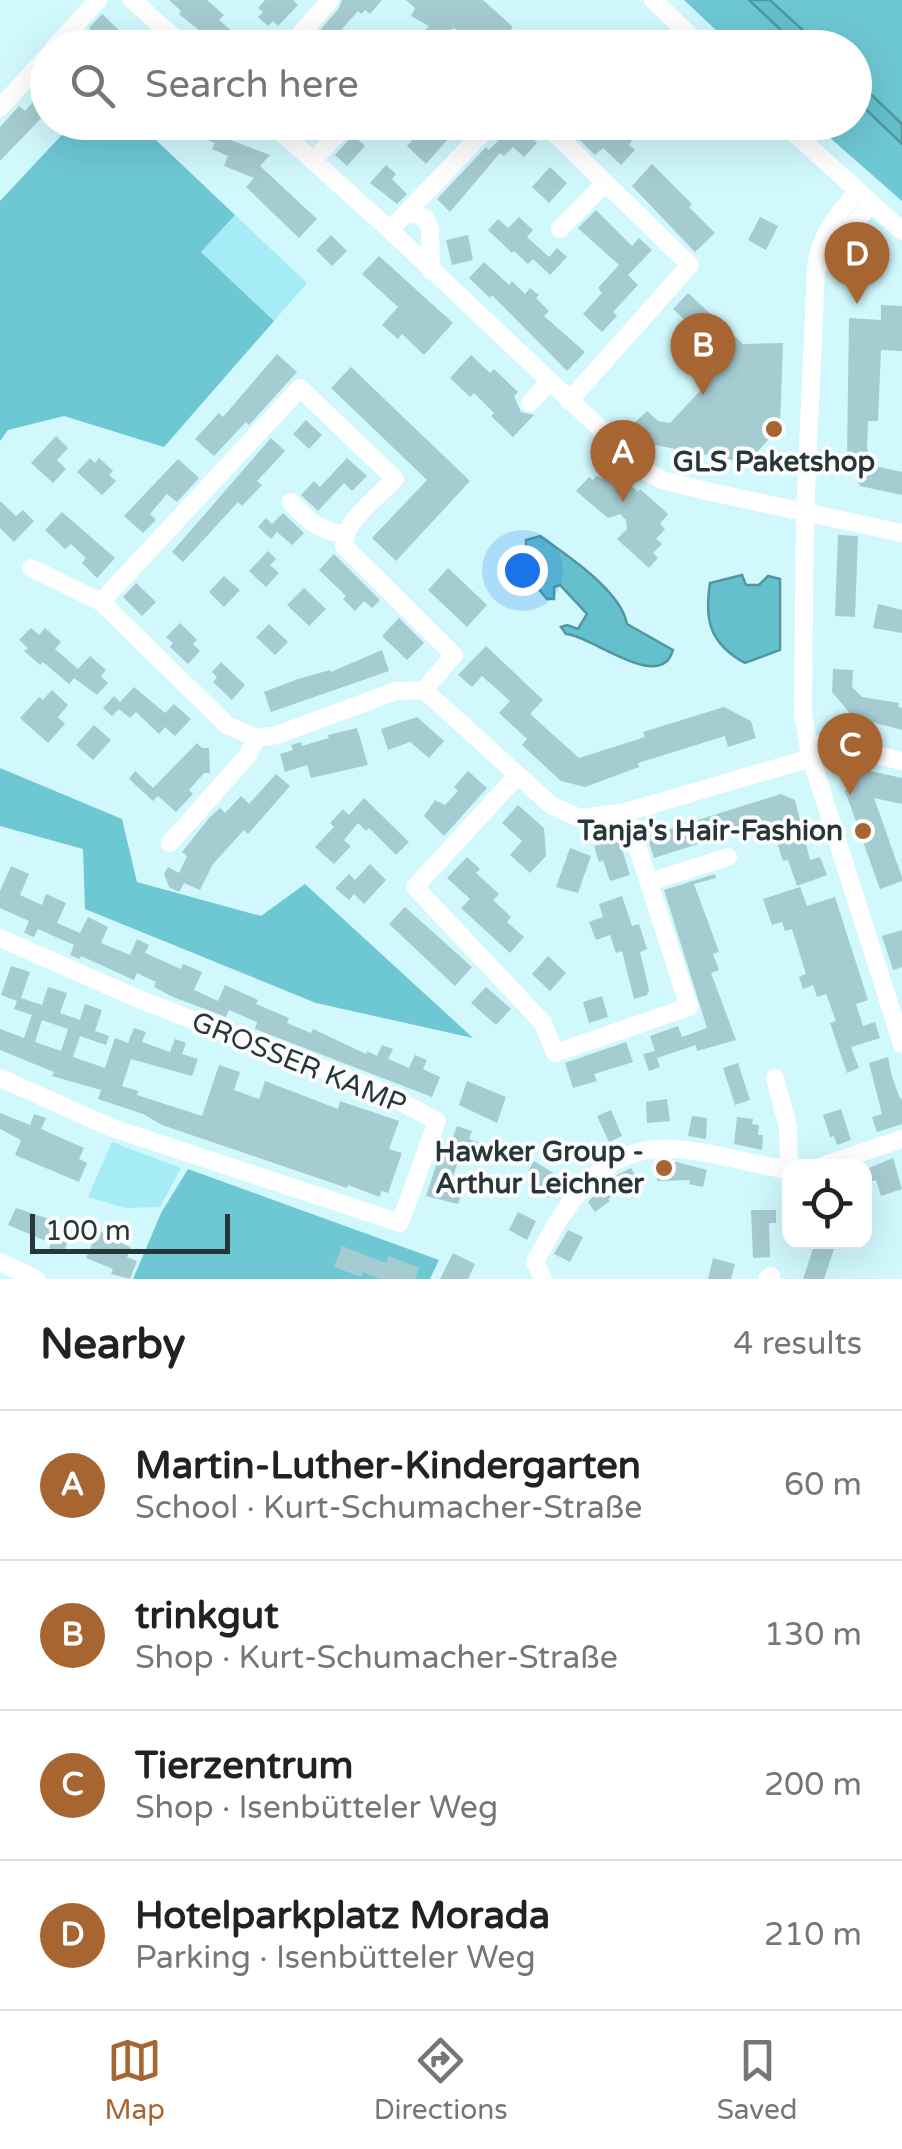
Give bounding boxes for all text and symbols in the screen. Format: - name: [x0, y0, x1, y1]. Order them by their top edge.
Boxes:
- search box: [30, 30, 872, 140]
- icon: search: [65, 58, 120, 113]
- text: Search here: [145, 62, 359, 108]
- pin: D: [824, 222, 890, 304]
- pin: B: [670, 312, 736, 395]
- marker: GLS Paketshop: [763, 418, 785, 440]
- pin: A: [590, 420, 656, 502]
- place label: GLS Paketshop: [673, 445, 875, 479]
- your location: [497, 545, 548, 596]
- pin: C: [818, 712, 882, 795]
- place label: Tanja's Hair-Fashion: [576, 814, 843, 848]
- marker: Tanja's Hair-Fashion: [852, 820, 874, 842]
- street label: GROSSER KAMP: [187, 1004, 411, 1122]
- place label: Hawker Group - Arthur Leichner: [434, 1135, 645, 1201]
- marker: Hawker Group - Arthur Leichner: [653, 1157, 675, 1179]
- map controls: [782, 1159, 872, 1249]
- button: locate: [782, 1159, 872, 1249]
- scale bar: [30, 1209, 230, 1254]
- text: 100 m: [45, 1214, 131, 1248]
- text: Nearby: [40, 1319, 185, 1370]
- text: 4 results: [733, 1325, 862, 1363]
- text: Martin-Luther-Kindergarten: [135, 1443, 641, 1489]
- text: A: [61, 1466, 84, 1504]
- text: 60 m: [784, 1466, 862, 1504]
- text: School · Kurt-Schumacher-Straße: [135, 1489, 642, 1527]
- text: trinkgut: [135, 1593, 279, 1639]
- text: B: [61, 1616, 84, 1654]
- text: 130 m: [764, 1616, 862, 1654]
- text: Shop · Kurt-Schumacher-Straße: [135, 1639, 618, 1677]
- text: Tierzentrum: [135, 1743, 354, 1789]
- text: C: [61, 1766, 84, 1804]
- text: 200 m: [764, 1766, 862, 1804]
- text: Shop · Isenbütteler Weg: [135, 1789, 498, 1827]
- text: Hotelparkplatz Morada: [135, 1893, 550, 1939]
- text: D: [60, 1916, 85, 1954]
- text: 210 m: [764, 1916, 862, 1954]
- text: Parking · Isenbütteler Weg: [135, 1939, 536, 1977]
- tab: Map: [104, 2033, 165, 2127]
- tab: Directions: [374, 2033, 508, 2127]
- tab: Saved: [717, 2033, 798, 2127]

